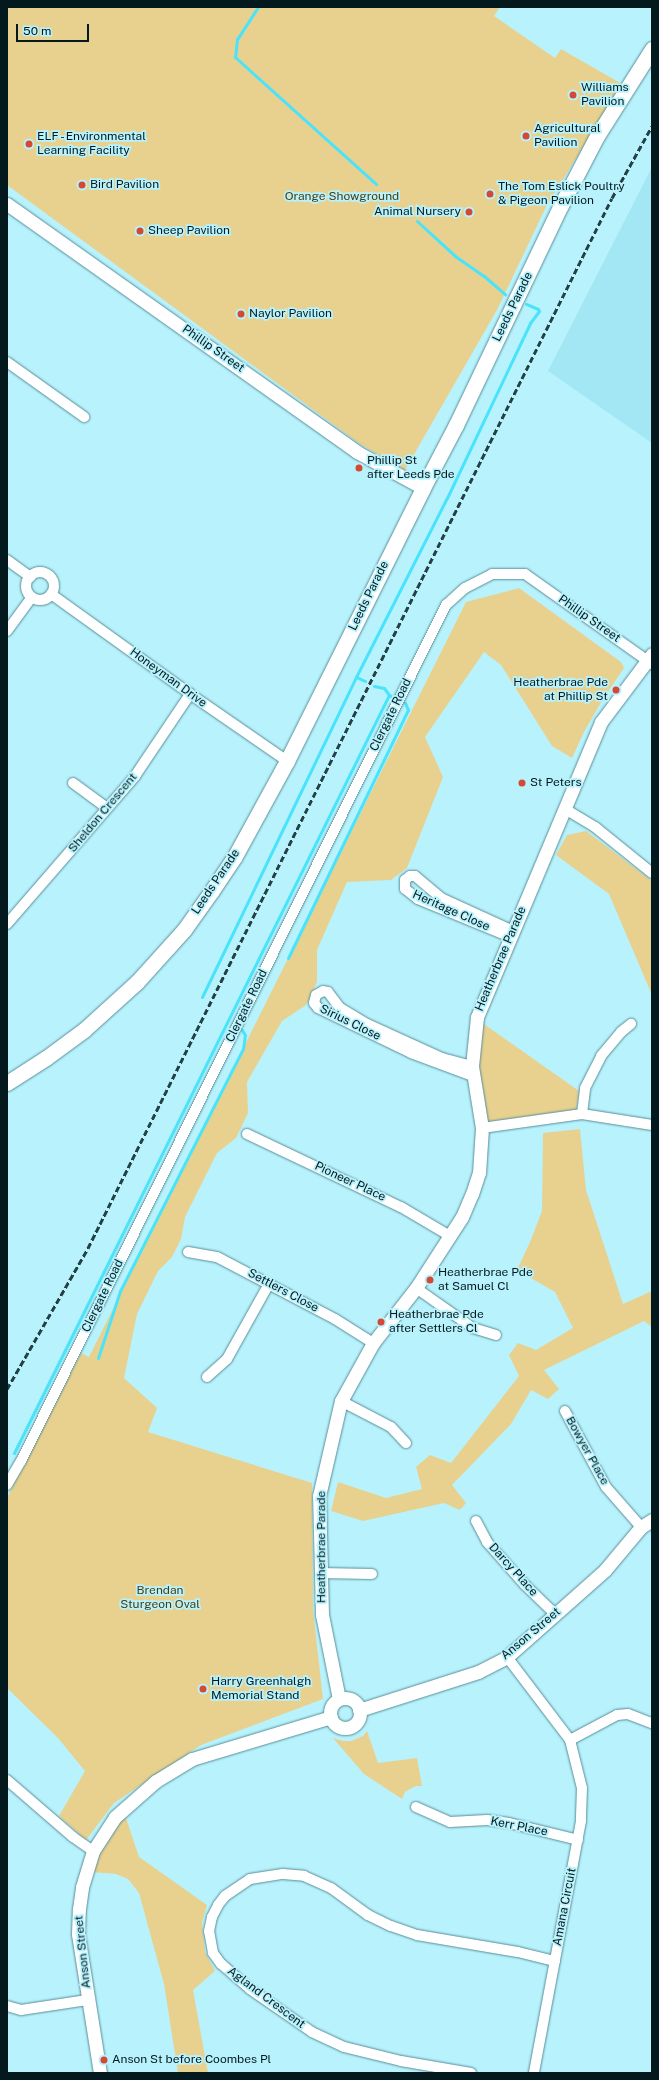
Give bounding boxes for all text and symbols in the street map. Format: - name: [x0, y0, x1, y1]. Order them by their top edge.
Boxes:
- scale bar: [18, 16, 91, 42]
- text: 50 m: [23, 24, 51, 38]
- place label: Williams Pavilion: [581, 81, 629, 109]
- marker: Williams Pavilion: [568, 90, 578, 100]
- place label: Agricultural Pavilion: [534, 122, 601, 150]
- place label: ELF - Environmental Learning Facility: [37, 130, 149, 158]
- marker: Agricultural Pavilion: [521, 131, 531, 141]
- marker: ELF - Environmental Learning Facility: [24, 139, 34, 149]
- place label: Bird Pavilion: [90, 178, 159, 192]
- marker: Bird Pavilion: [77, 180, 87, 190]
- place label: The Tom Eslick Poultry & Pigeon Pavilion: [498, 180, 625, 208]
- marker: The Tom Eslick Poultry & Pigeon Pavilion: [485, 189, 495, 199]
- park label: Orange Showground: [285, 190, 399, 204]
- place label: Animal Nursery: [374, 205, 461, 219]
- marker: Animal Nursery: [464, 207, 474, 217]
- place label: Sheep Pavilion: [148, 224, 230, 238]
- marker: Sheep Pavilion: [135, 226, 145, 236]
- street label: Leeds Parade: [490, 270, 536, 344]
- place label: Naylor Pavilion: [249, 307, 332, 321]
- marker: Naylor Pavilion: [236, 309, 246, 319]
- street label: Phillip Street: [179, 322, 247, 376]
- place label: Phillip St after Leeds Pde: [367, 454, 455, 482]
- marker: Phillip St after Leeds Pde: [354, 463, 364, 473]
- street label: Leeds Parade: [346, 559, 392, 633]
- street label: Phillip Street: [555, 592, 623, 646]
- street label: Honeyman Drive: [127, 645, 209, 711]
- street label: Clergate Road: [367, 676, 415, 754]
- place label: Heatherbrae Pde at Phillip St: [513, 676, 608, 704]
- marker: Heatherbrae Pde at Phillip St: [611, 685, 621, 695]
- street label: Sheldon Crescent: [66, 770, 140, 856]
- place label: St Peters: [530, 776, 581, 790]
- marker: St Peters: [517, 778, 527, 788]
- street label: Leeds Parade: [189, 847, 243, 917]
- street label: Heritage Close: [410, 888, 492, 934]
- street label: Heatherbrae Parade: [472, 904, 530, 1014]
- street label: Clergate Road: [223, 967, 271, 1045]
- street label: Sirius Close: [317, 1002, 383, 1044]
- street label: Pioneer Place: [312, 1159, 388, 1205]
- street label: Clergate Road: [79, 1257, 127, 1335]
- street label: Settlers Close: [245, 1266, 321, 1316]
- place label: Heatherbrae Pde at Samuel Cl: [438, 1266, 533, 1294]
- marker: Heatherbrae Pde at Samuel Cl: [425, 1275, 435, 1285]
- place label: Heatherbrae Pde after Settlers Cl: [389, 1308, 484, 1336]
- marker: Heatherbrae Pde after Settlers Cl: [376, 1317, 386, 1327]
- street label: Bowyer Place: [562, 1414, 612, 1488]
- street label: Heatherbrae Parade: [315, 1491, 329, 1603]
- street label: Darcy Place: [485, 1540, 541, 1600]
- park label: Brendan Sturgeon Oval: [120, 1584, 200, 1612]
- street label: Anson Street: [498, 1605, 564, 1663]
- place label: Harry Greenhalgh Memorial Stand: [211, 1675, 311, 1703]
- marker: Harry Greenhalgh Memorial Stand: [198, 1684, 208, 1694]
- street label: Kerr Place: [489, 1814, 549, 1840]
- street label: Amana Circuit: [550, 1867, 580, 1947]
- street label: Anson Street: [72, 1915, 94, 1989]
- street label: Agland Crescent: [224, 1964, 308, 2032]
- place label: Anson St before Coombes Pl: [112, 2053, 271, 2067]
- marker: Anson St before Coombes Pl: [99, 2055, 109, 2065]

